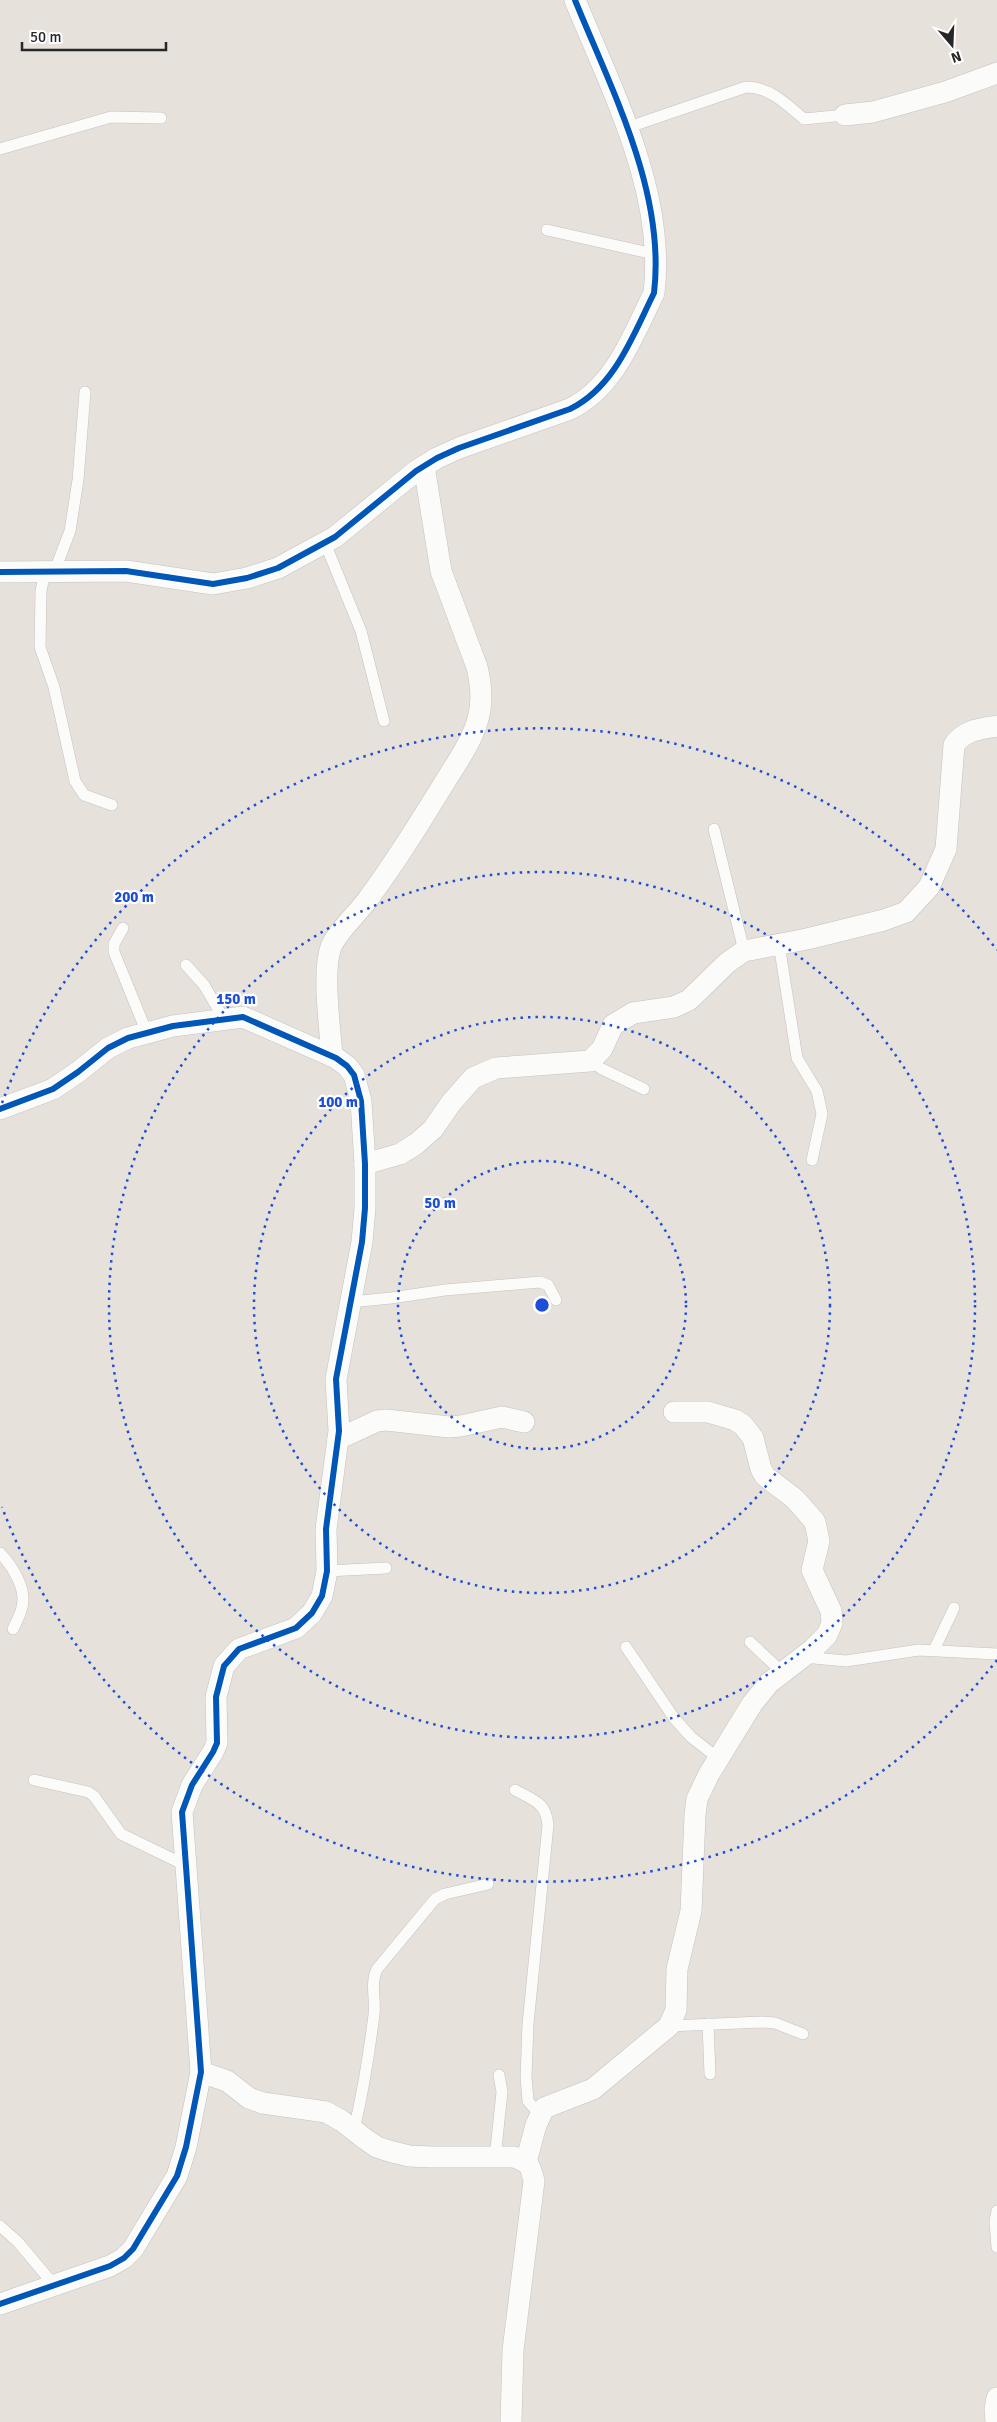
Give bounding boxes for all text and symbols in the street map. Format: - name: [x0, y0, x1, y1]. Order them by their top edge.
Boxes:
- scale bar: [22, 20, 166, 52]
- north arrow: [927, 20, 977, 70]
- text: 50 m: [30, 28, 61, 46]
- text: N: [949, 47, 963, 66]
- text: 200 m: [114, 888, 154, 906]
- text: 150 m: [216, 990, 256, 1008]
- text: 100 m: [318, 1093, 358, 1111]
- text: 50 m: [424, 1194, 456, 1212]
- centre of rings: [533, 1296, 551, 1314]

